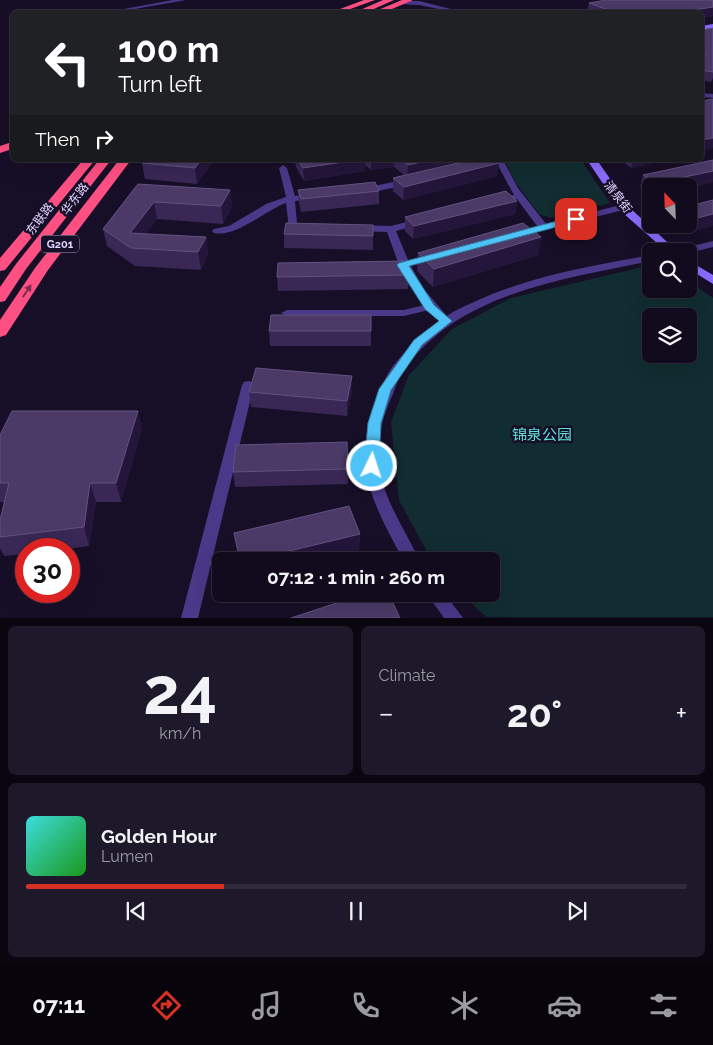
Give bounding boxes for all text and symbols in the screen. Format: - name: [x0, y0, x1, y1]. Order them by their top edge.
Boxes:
- text: 100 m: [118, 29, 219, 70]
- icon: left: [35, 30, 100, 95]
- text: Turn left: [118, 71, 202, 97]
- icon: right: [90, 125, 118, 153]
- text: Then: [35, 128, 80, 150]
- north arrow: [642, 178, 698, 232]
- map controls: [642, 178, 697, 363]
- street label: 清泉街: [601, 179, 635, 215]
- street label: 华东路: [59, 180, 91, 218]
- pin: [555, 198, 597, 240]
- street label: 东联路: [24, 200, 56, 238]
- icon: arrive: [562, 205, 590, 233]
- road number: G201: [41, 235, 79, 252]
- button: search: [642, 243, 697, 298]
- one-way arrow: [22, 285, 32, 298]
- button: layers: [642, 308, 697, 363]
- park label: 锦泉公园: [512, 426, 572, 444]
- position arrow: [345, 439, 397, 491]
- speed limit sign: 30: [15, 538, 80, 603]
- text: 07:12 · 1 min · 260 m: [267, 566, 445, 588]
- text: 24: [143, 653, 217, 729]
- text: Climate: [379, 666, 435, 685]
- text: 20°: [507, 691, 562, 736]
- text: −: [379, 697, 394, 730]
- text: +: [675, 697, 687, 730]
- text: km/h: [159, 724, 201, 743]
- text: Golden Hour: [101, 825, 217, 847]
- text: Lumen: [101, 847, 153, 866]
- icon: previous: [122, 897, 150, 925]
- icon: pause: [342, 897, 370, 925]
- icon: next: [563, 897, 591, 925]
- icon: directions: [149, 988, 184, 1023]
- icon: music: [249, 988, 284, 1023]
- icon: phone: [348, 988, 383, 1023]
- icon: climate: [447, 988, 482, 1023]
- icon: car: [547, 988, 582, 1023]
- icon: filters: [646, 988, 681, 1023]
- text: 07:11: [32, 992, 85, 1018]

